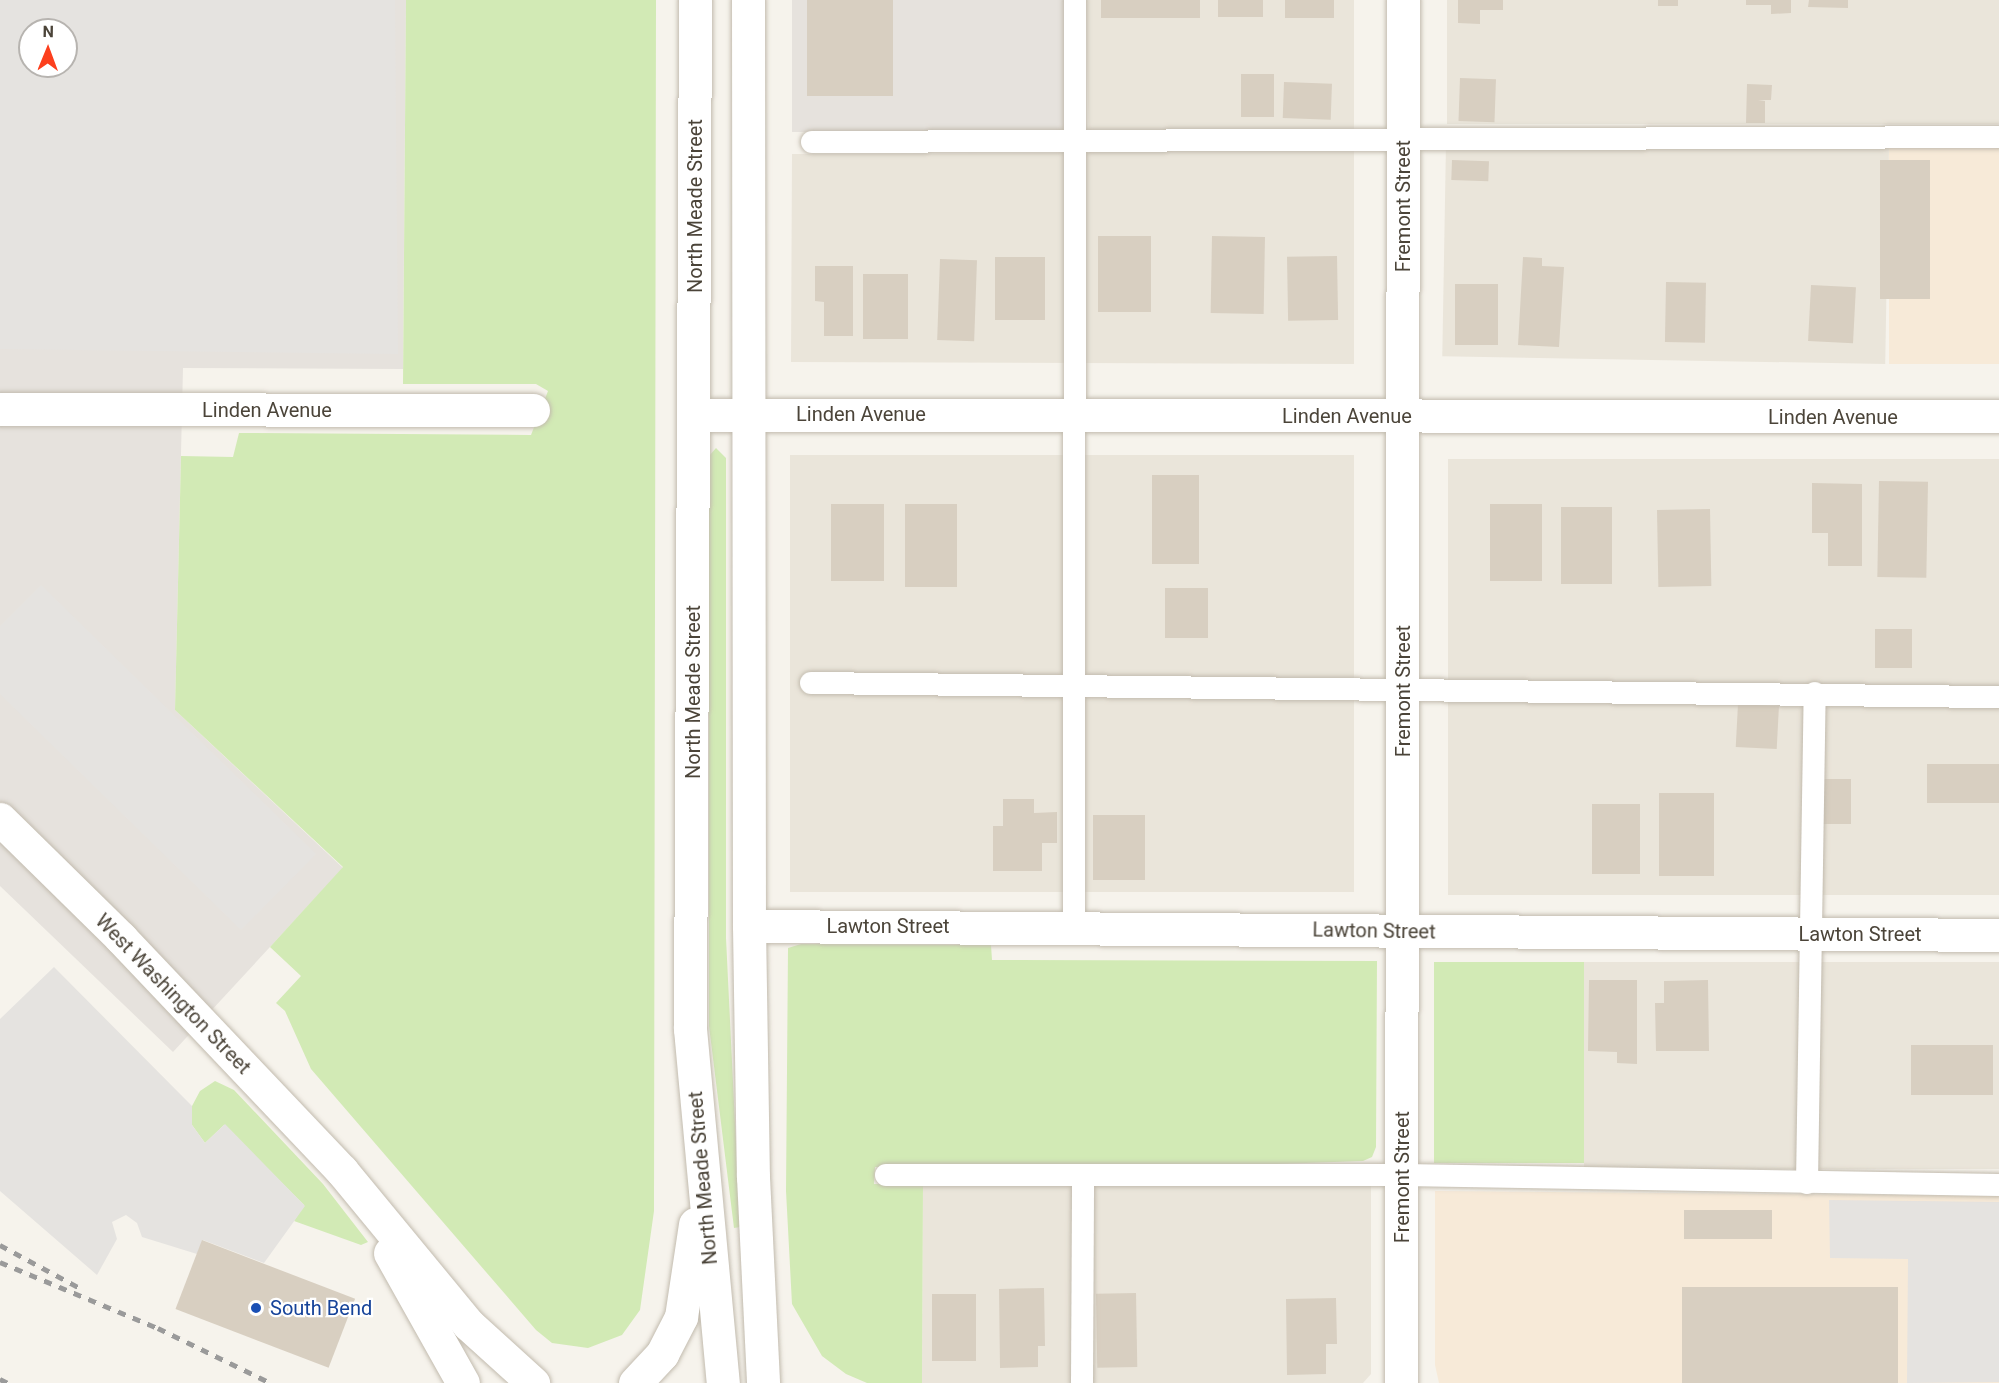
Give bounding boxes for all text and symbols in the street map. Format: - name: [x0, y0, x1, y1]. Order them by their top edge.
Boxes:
- north arrow: [18, 18, 78, 78]
- text: N: [42, 22, 54, 41]
- street label: North Meade Street: [683, 119, 707, 293]
- street label: Fremont Street: [1391, 140, 1415, 272]
- street label: Linden Avenue: [202, 398, 332, 422]
- street label: Linden Avenue: [796, 402, 926, 426]
- street label: Linden Avenue: [1282, 404, 1412, 428]
- street label: Linden Avenue: [1768, 405, 1898, 429]
- street label: North Meade Street: [681, 605, 705, 779]
- street label: Fremont Street: [1391, 625, 1415, 757]
- street label: West Washington Street: [90, 909, 256, 1079]
- street label: Lawton Street: [826, 914, 950, 938]
- street label: Lawton Street: [1312, 918, 1436, 944]
- street label: Lawton Street: [1798, 922, 1922, 946]
- street label: North Meade Street: [683, 1090, 723, 1266]
- street label: Fremont Street: [1390, 1111, 1414, 1243]
- place label: South Bend: [270, 1296, 372, 1320]
- marker: South Bend: [247, 1299, 265, 1317]

